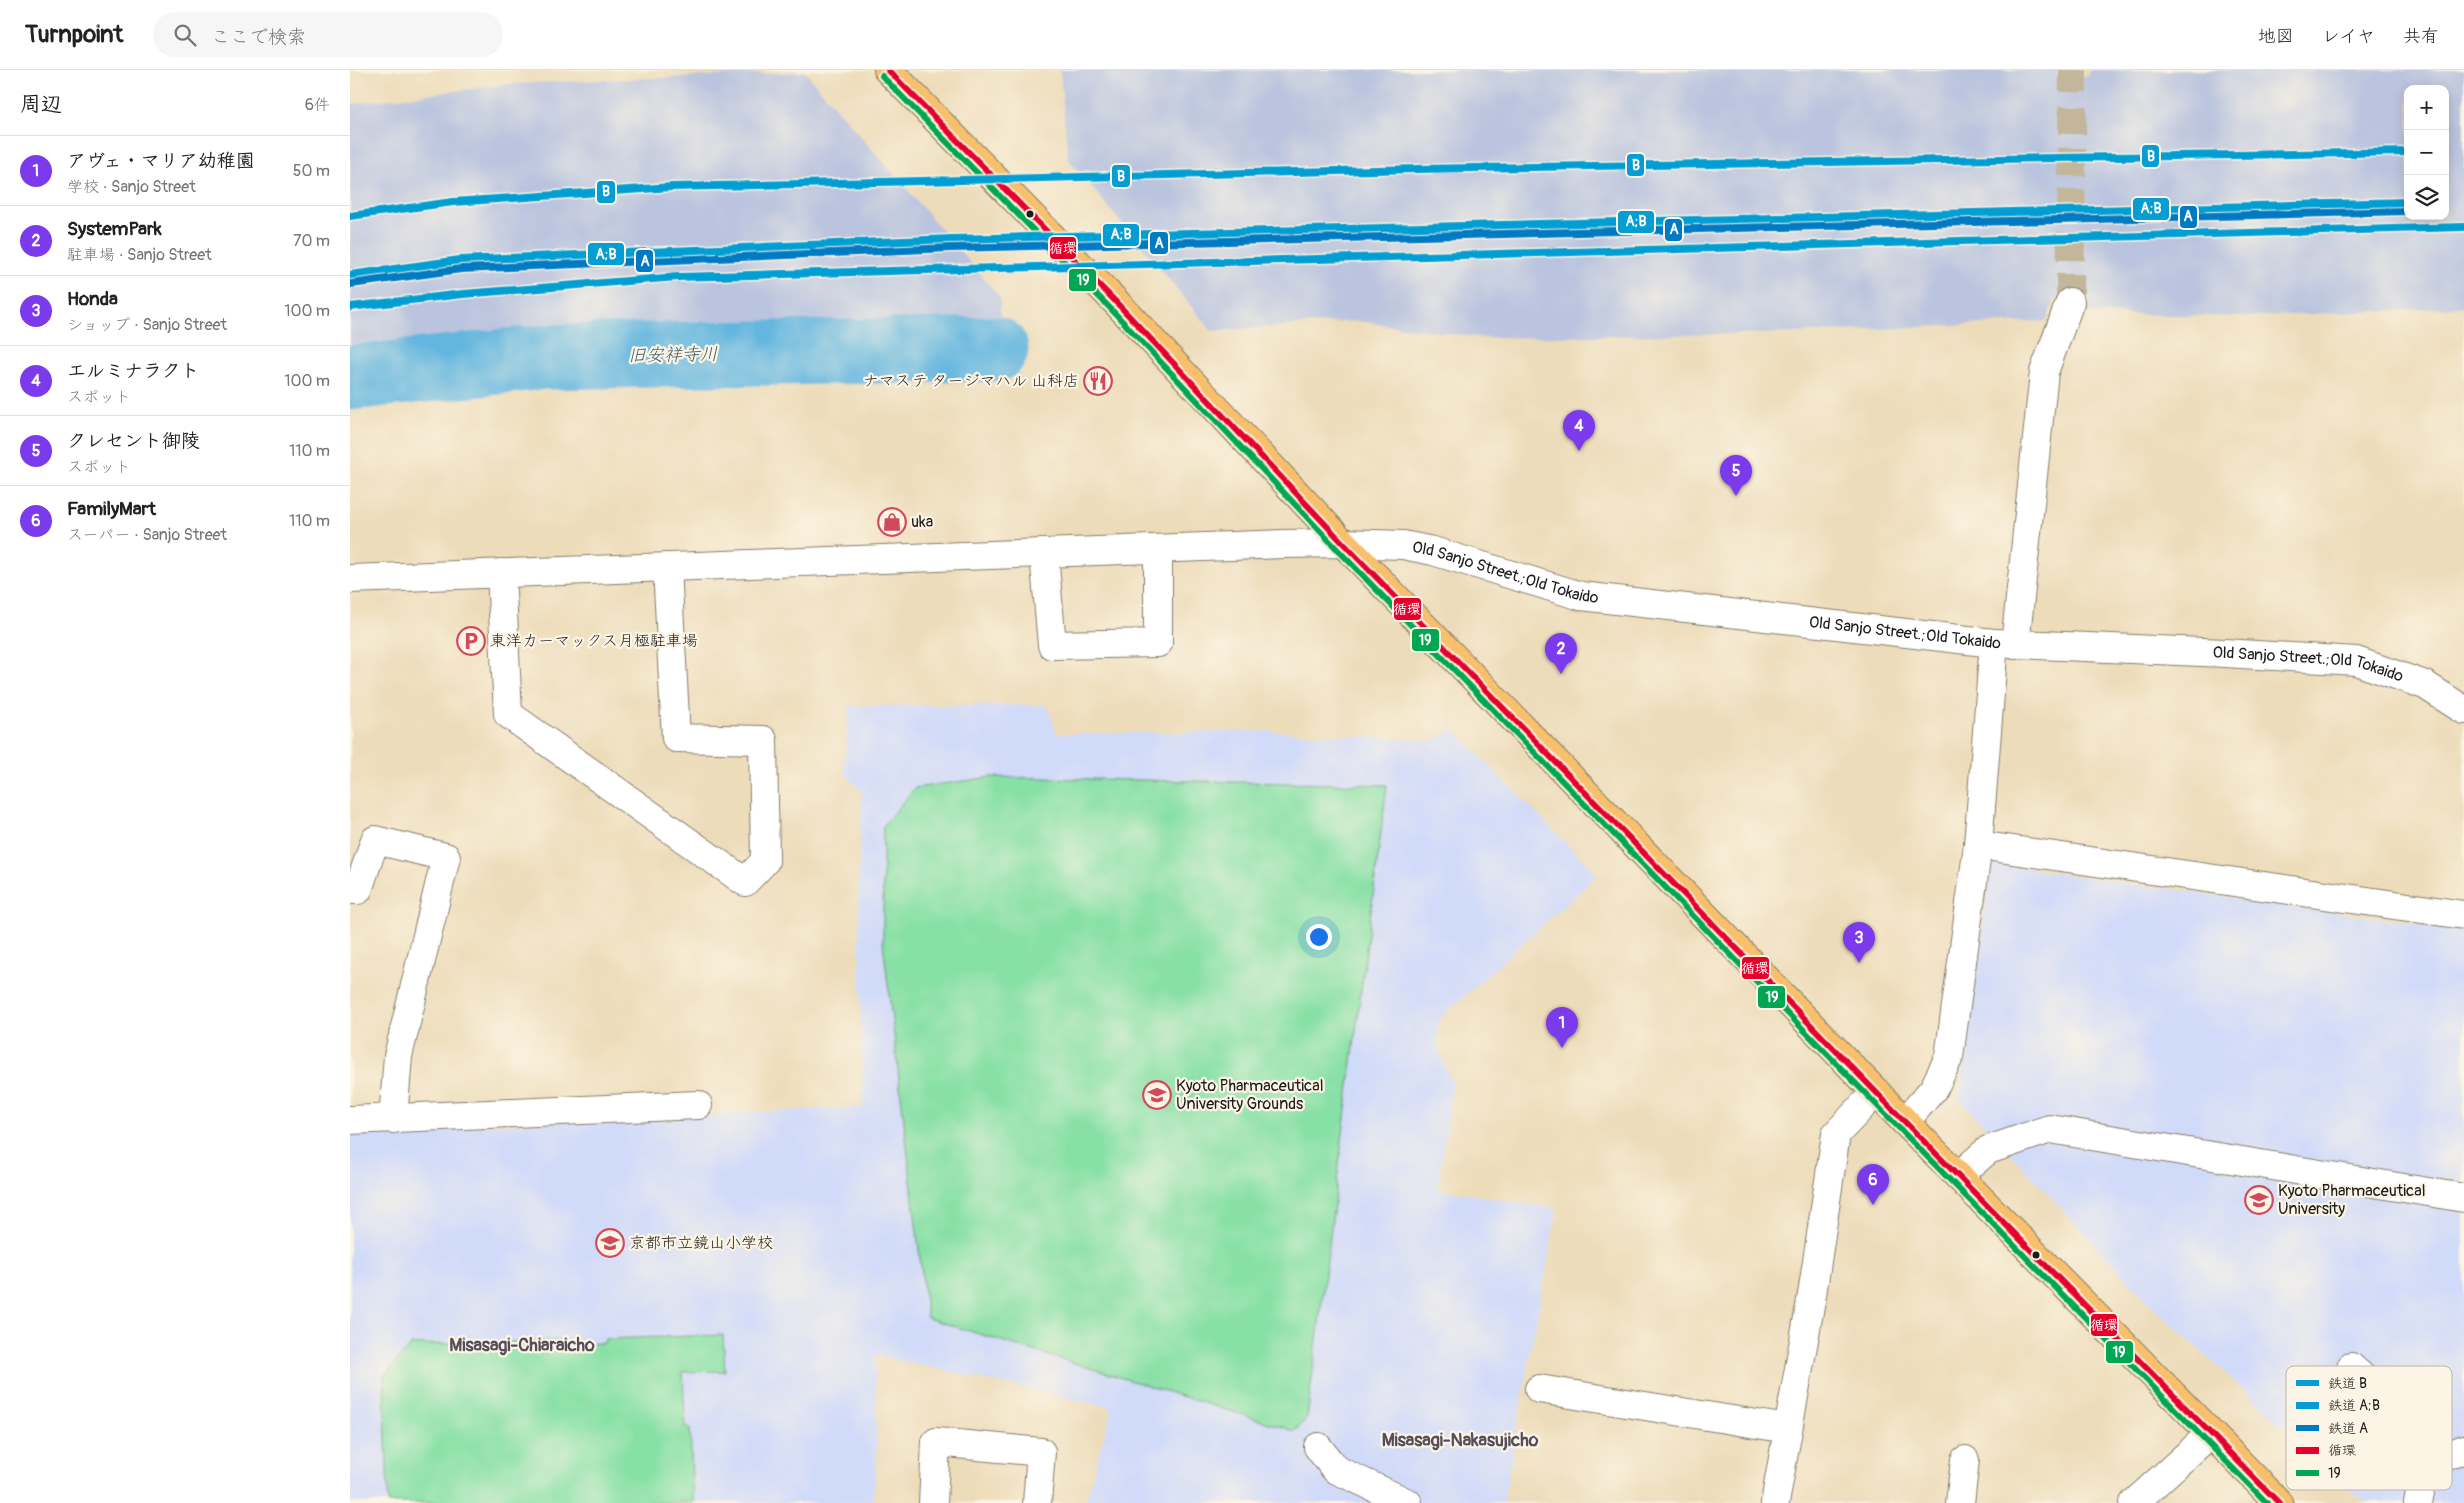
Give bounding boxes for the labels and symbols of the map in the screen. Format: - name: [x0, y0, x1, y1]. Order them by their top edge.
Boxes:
- line badge: B: [2141, 144, 2160, 168]
- text: B: [2147, 148, 2155, 165]
- line badge: B: [1626, 153, 1645, 177]
- text: B: [1632, 157, 1640, 174]
- line badge: B: [1111, 164, 1131, 188]
- text: B: [1117, 168, 1125, 185]
- line badge: B: [596, 180, 616, 204]
- text: B: [602, 183, 610, 200]
- line badge: A;B: [2132, 197, 2170, 221]
- text: A;B: [2141, 200, 2162, 217]
- line badge: A: [2179, 205, 2198, 229]
- text: A: [2183, 208, 2193, 225]
- unlabelled marker: [1025, 209, 1035, 219]
- line badge: A;B: [1617, 210, 1655, 234]
- text: A;B: [1626, 213, 1647, 230]
- line badge: A: [1664, 218, 1683, 242]
- text: A: [1669, 221, 1679, 238]
- line badge: A;B: [1102, 223, 1140, 247]
- text: A;B: [1111, 226, 1132, 243]
- line badge: A: [1149, 231, 1169, 255]
- text: A: [1154, 235, 1164, 252]
- line badge: 循環: [1049, 236, 1077, 260]
- text: 循環: [1049, 240, 1077, 257]
- line badge: A;B: [587, 242, 625, 266]
- text: A;B: [596, 246, 617, 263]
- line badge: A: [635, 249, 654, 273]
- text: A: [640, 253, 650, 270]
- line badge: 19: [1068, 268, 1097, 292]
- text: 19: [1077, 272, 1089, 289]
- water label: 旧安祥寺川: [628, 343, 718, 367]
- restaurant icon: ナマステ タージマハル 山科店: [1083, 366, 1113, 396]
- place label: ナマステ タージマハル 山科店: [863, 371, 1079, 391]
- pin: 4: [1563, 410, 1595, 451]
- pin: 5: [1720, 455, 1752, 496]
- shop icon: uka: [877, 507, 907, 537]
- place label: uka: [911, 512, 933, 532]
- street label: Old Sanjo Street.;Old Tokaido: [1411, 537, 1600, 608]
- line badge: 循環: [1393, 597, 1422, 621]
- text: 循環: [1393, 601, 1421, 618]
- street label: Old Sanjo Street.;Old Tokaido: [1808, 612, 2002, 653]
- parking icon: 東洋カーマックス月極駐車場: [456, 626, 486, 656]
- line badge: 19: [1411, 628, 1440, 652]
- place label: 東洋カーマックス月極駐車場: [490, 631, 698, 651]
- text: 19: [1419, 632, 1431, 649]
- pin: 2: [1545, 633, 1577, 674]
- street label: Old Sanjo Street.;Old Tokaido: [2212, 642, 2406, 687]
- pin: 3: [1843, 922, 1875, 963]
- your location: [1306, 924, 1332, 950]
- line badge: 循環: [1741, 956, 1770, 980]
- text: 循環: [1741, 960, 1769, 977]
- line badge: 19: [1757, 985, 1786, 1009]
- text: 19: [1766, 989, 1778, 1006]
- pin: 1: [1546, 1007, 1578, 1048]
- place label: Kyoto Pharmaceutical University Grounds: [1176, 1076, 1323, 1114]
- school or university icon: Kyoto Pharmaceutical University Grounds: [1142, 1080, 1172, 1110]
- pin: 6: [1857, 1164, 1889, 1205]
- place label: Kyoto Pharmaceutical University: [2278, 1181, 2425, 1219]
- school or university icon: Kyoto Pharmaceutical University: [2244, 1185, 2274, 1215]
- school or university icon: 京都市立鏡山小学校: [595, 1228, 625, 1258]
- place label: 京都市立鏡山小学校: [629, 1233, 773, 1253]
- unlabelled marker: [2031, 1250, 2041, 1260]
- line badge: 循環: [2090, 1313, 2118, 1337]
- text: 循環: [2090, 1317, 2118, 1334]
- district label: Misasagi-Chiaraicho: [449, 1334, 595, 1357]
- line badge: 19: [2105, 1340, 2134, 1364]
- text: 19: [2113, 1344, 2125, 1361]
- legend: [2286, 1366, 2452, 1490]
- text: 鉄道 B: [2328, 1375, 2367, 1392]
- text: 鉄道 A;B: [2328, 1397, 2380, 1414]
- text: 鉄道 A: [2328, 1420, 2368, 1437]
- district label: Misasagi-Nakasujicho: [1382, 1429, 1539, 1452]
- text: 循環: [2328, 1442, 2356, 1459]
- text: 19: [2328, 1465, 2341, 1482]

